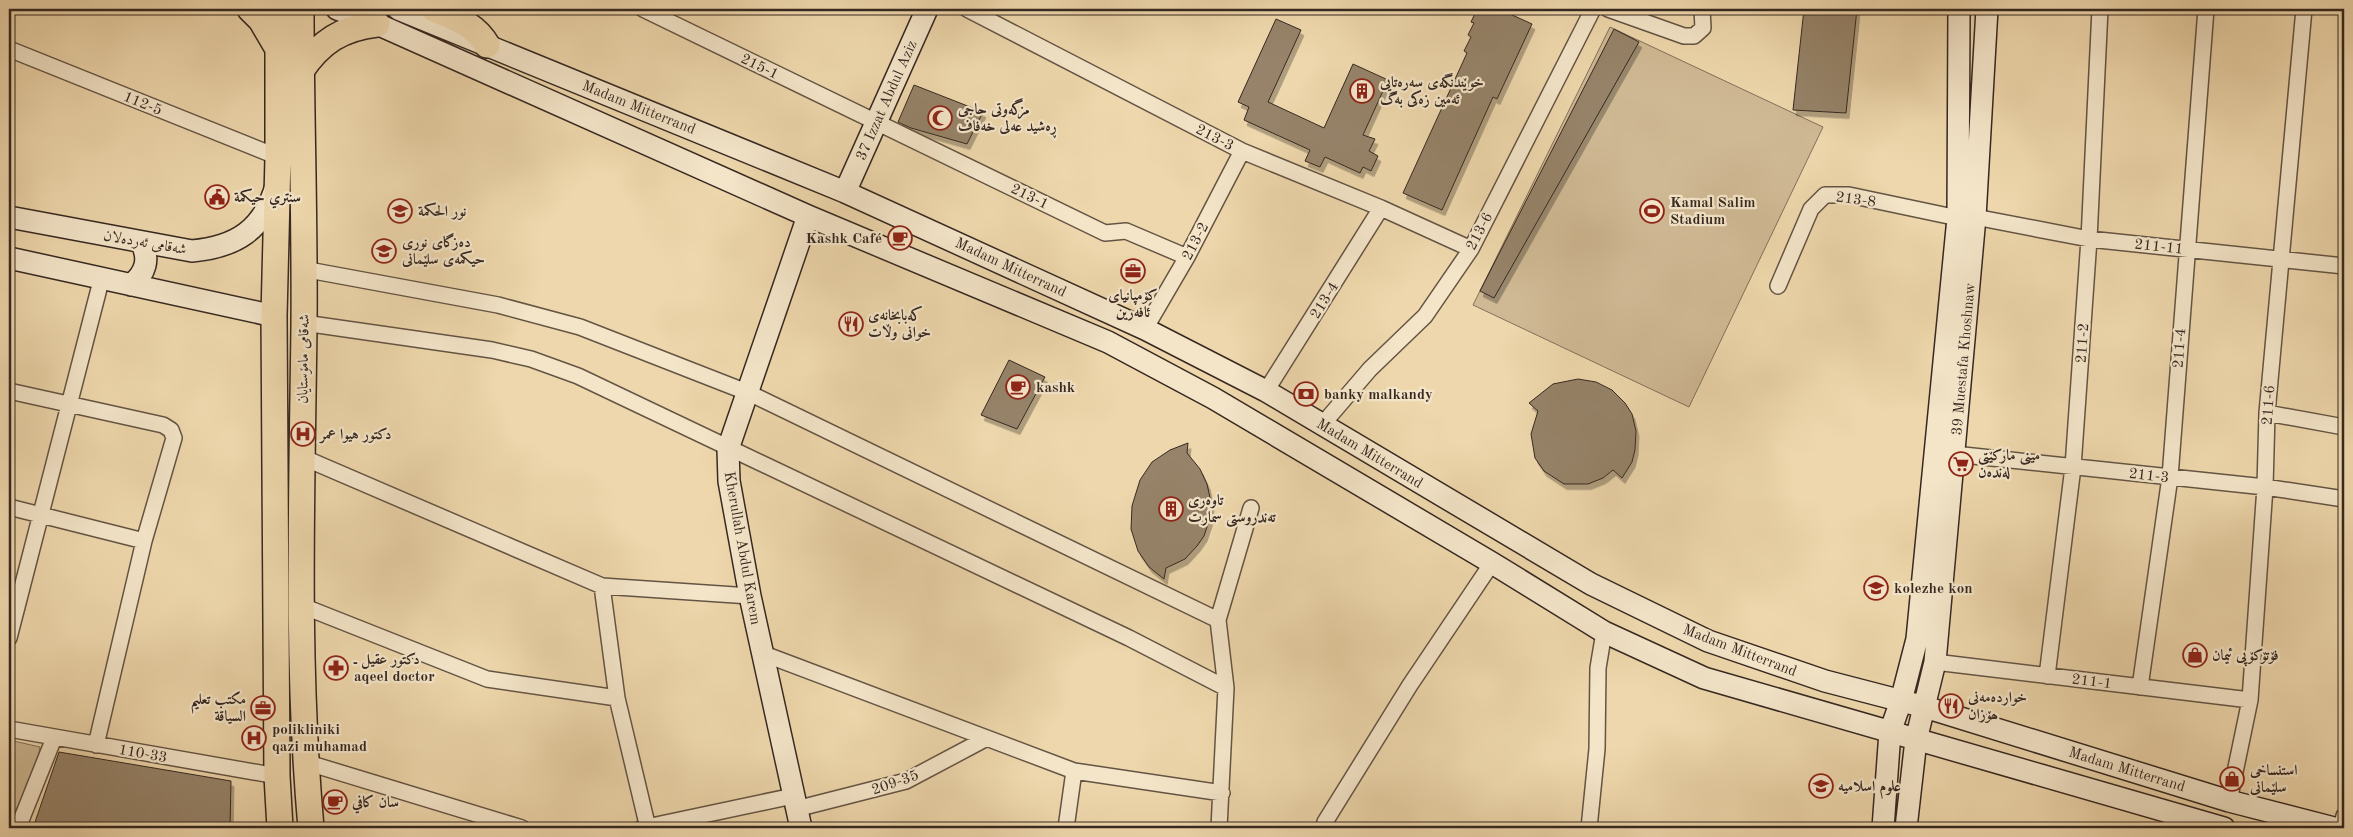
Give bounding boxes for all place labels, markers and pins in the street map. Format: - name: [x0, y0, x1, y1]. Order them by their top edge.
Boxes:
- place label: خوێندنگەی سەرەتایی ئەمین زەکی بەگ: [1379, 72, 1484, 108]
- building icon: خوێندنگەی سەرەتایی ئەمین زەکی بەگ: [1349, 78, 1375, 104]
- place label: مزگەوتی حاجی ڕەشید عەلی خەفاف: [957, 98, 1057, 139]
- mosque icon: مزگەوتی حاجی ڕەشید عەلی خەفاف: [927, 105, 953, 131]
- public building icon: سنتري حيكمة: [204, 184, 230, 210]
- place label: سنتري حيكمة: [234, 188, 301, 209]
- place label: Kamal Salim Stadium: [1670, 196, 1756, 228]
- school or university icon: نور الحكمة: [387, 198, 413, 224]
- sports icon: Kamal Salim Stadium: [1639, 198, 1665, 224]
- place label: نور الحكمة: [418, 202, 466, 220]
- cafe icon: Kashk Café: [887, 225, 913, 251]
- place label: دەزگای نوری حیکمەی سلێمانی: [401, 232, 485, 268]
- place label: Kashk Café: [806, 232, 882, 247]
- school or university icon: دەزگای نوری حیکمەی سلێمانی: [371, 238, 397, 264]
- office icon: کۆمپانیای ئافەرین: [1120, 258, 1146, 284]
- place label: کۆمپانیای ئافەرین: [1108, 288, 1158, 321]
- place label: کەبابخانەی خوانی وڵات: [868, 306, 931, 341]
- restaurant icon: کەبابخانەی خوانی وڵات: [838, 311, 864, 337]
- cafe icon: kashk: [1005, 374, 1031, 400]
- place label: kashk: [1036, 381, 1076, 396]
- bank icon: banky malkandy: [1293, 381, 1319, 407]
- place label: banky malkandy: [1324, 388, 1433, 403]
- hospital icon: دكتور هيوا عمر: [290, 421, 316, 447]
- place label: دكتور هيوا عمر: [318, 427, 392, 444]
- place label: مینی ماركێتی لە‌ندە‌ن: [1978, 448, 2040, 481]
- supermarket icon: مینی ماركێتی لە‌ندە‌ن: [1948, 451, 1974, 477]
- place label: تاوەری تەندروستی سمارت: [1188, 493, 1277, 528]
- building icon: تاوەری تەندروستی سمارت: [1158, 496, 1184, 522]
- school or university icon: kolezhe kon: [1863, 575, 1889, 601]
- place label: kolezhe kon: [1894, 582, 1973, 597]
- shop icon: فۆتۆکۆپی ئیمان: [2182, 642, 2208, 668]
- place label: فۆتۆکۆپی ئیمان: [2212, 647, 2279, 667]
- place label: دكتور عقيل ـ aqeel doctor: [353, 652, 435, 685]
- pharmacy icon: دكتور عقيل ـ aqeel doctor: [323, 655, 349, 681]
- place label: خواردە‌مە‌نی ھۆزان: [1967, 690, 2027, 723]
- place label: مكتب تعليم السياقة: [191, 691, 246, 725]
- restaurant icon: خواردە‌مە‌نی ھۆزان: [1938, 693, 1964, 719]
- office icon: مكتب تعليم السياقة: [250, 695, 276, 721]
- place label: polikliniki qazi muhamad: [272, 723, 367, 755]
- hospital icon: polikliniki qazi muhamad: [241, 725, 267, 751]
- place label: استنساخی سلێمانی: [2249, 763, 2297, 796]
- shop icon: استنساخی سلێمانی: [2219, 766, 2245, 792]
- school or university icon: علوم اسلاميه: [1808, 773, 1834, 799]
- place label: علوم اسلاميه: [1838, 779, 1901, 799]
- cafe icon: سان كافي: [322, 789, 348, 815]
- place label: سان كافي: [351, 794, 399, 814]

